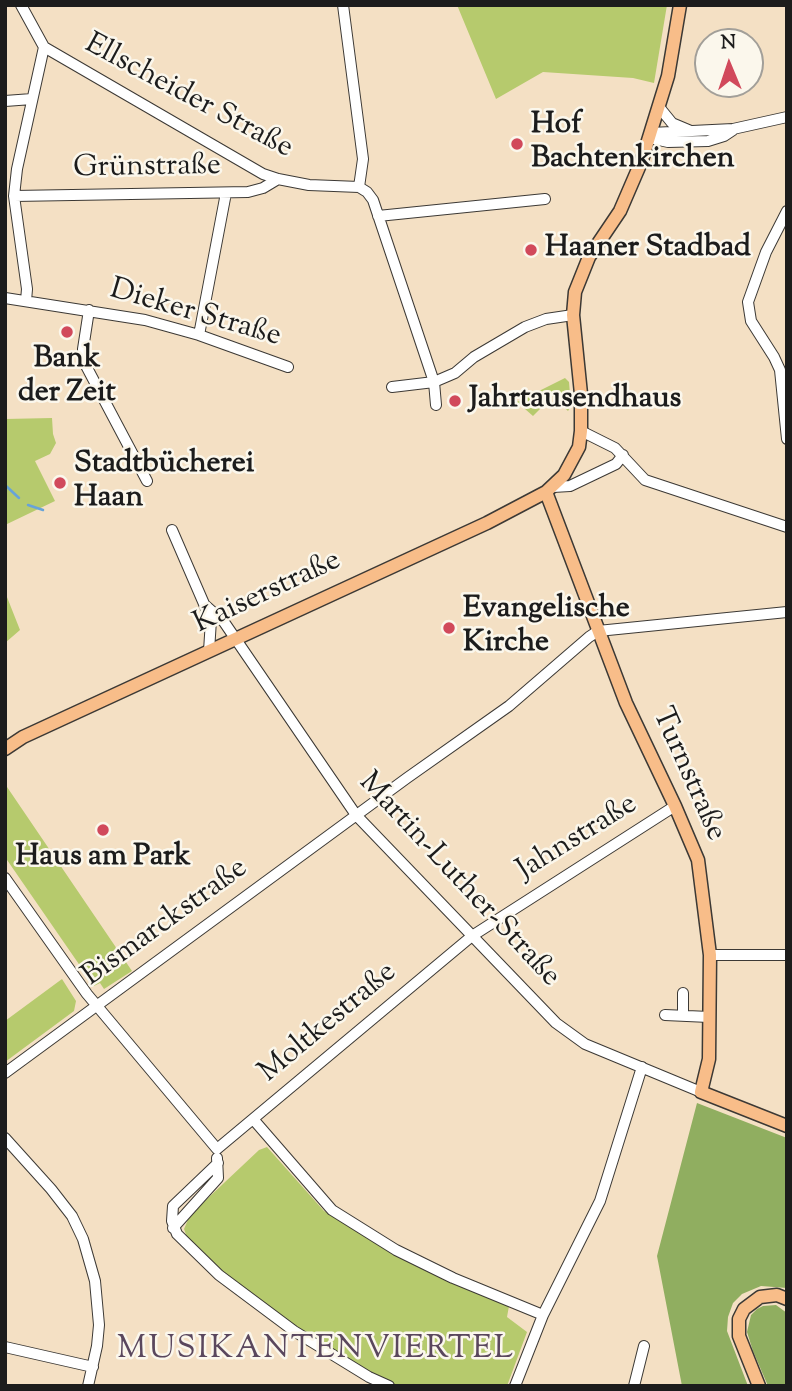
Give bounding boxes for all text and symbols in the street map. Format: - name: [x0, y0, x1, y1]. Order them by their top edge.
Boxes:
- street label: Ellscheider Straße: [78, 28, 298, 168]
- north arrow: [694, 28, 764, 98]
- text: N: [720, 30, 736, 57]
- place label: Hof Bachtenkirchen: [531, 109, 734, 180]
- marker: Hof Bachtenkirchen: [509, 136, 525, 152]
- street label: Grünstraße: [73, 150, 221, 188]
- place label: Haaner Stadbad: [545, 232, 751, 268]
- marker: Haaner Stadbad: [523, 242, 539, 258]
- street label: Dieker Straße: [105, 273, 285, 357]
- marker: Bank der Zeit: [59, 324, 75, 340]
- place label: Bank der Zeit: [18, 343, 116, 414]
- place label: Jahrtausendhaus: [469, 383, 681, 419]
- marker: Jahrtausendhaus: [447, 393, 463, 409]
- place label: Stadtbücherei Haan: [74, 448, 254, 518]
- marker: Stadtbücherei Haan: [52, 475, 68, 491]
- street label: Kaiserstraße: [189, 544, 347, 644]
- place label: Evangelische Kirche: [463, 593, 630, 664]
- marker: Evangelische Kirche: [441, 620, 457, 636]
- street label: Turnstraße: [642, 703, 732, 847]
- street label: Martin-Luther-Straße: [349, 766, 567, 996]
- street label: Jahnstraße: [511, 788, 645, 890]
- marker: Haus am Park: [95, 822, 111, 838]
- place label: Haus am Park: [16, 841, 190, 877]
- street label: Bismarckstraße: [76, 852, 256, 996]
- street label: Moltkestraße: [253, 956, 405, 1092]
- district label: MUSIKANTENVIERTEL: [119, 1333, 513, 1371]

